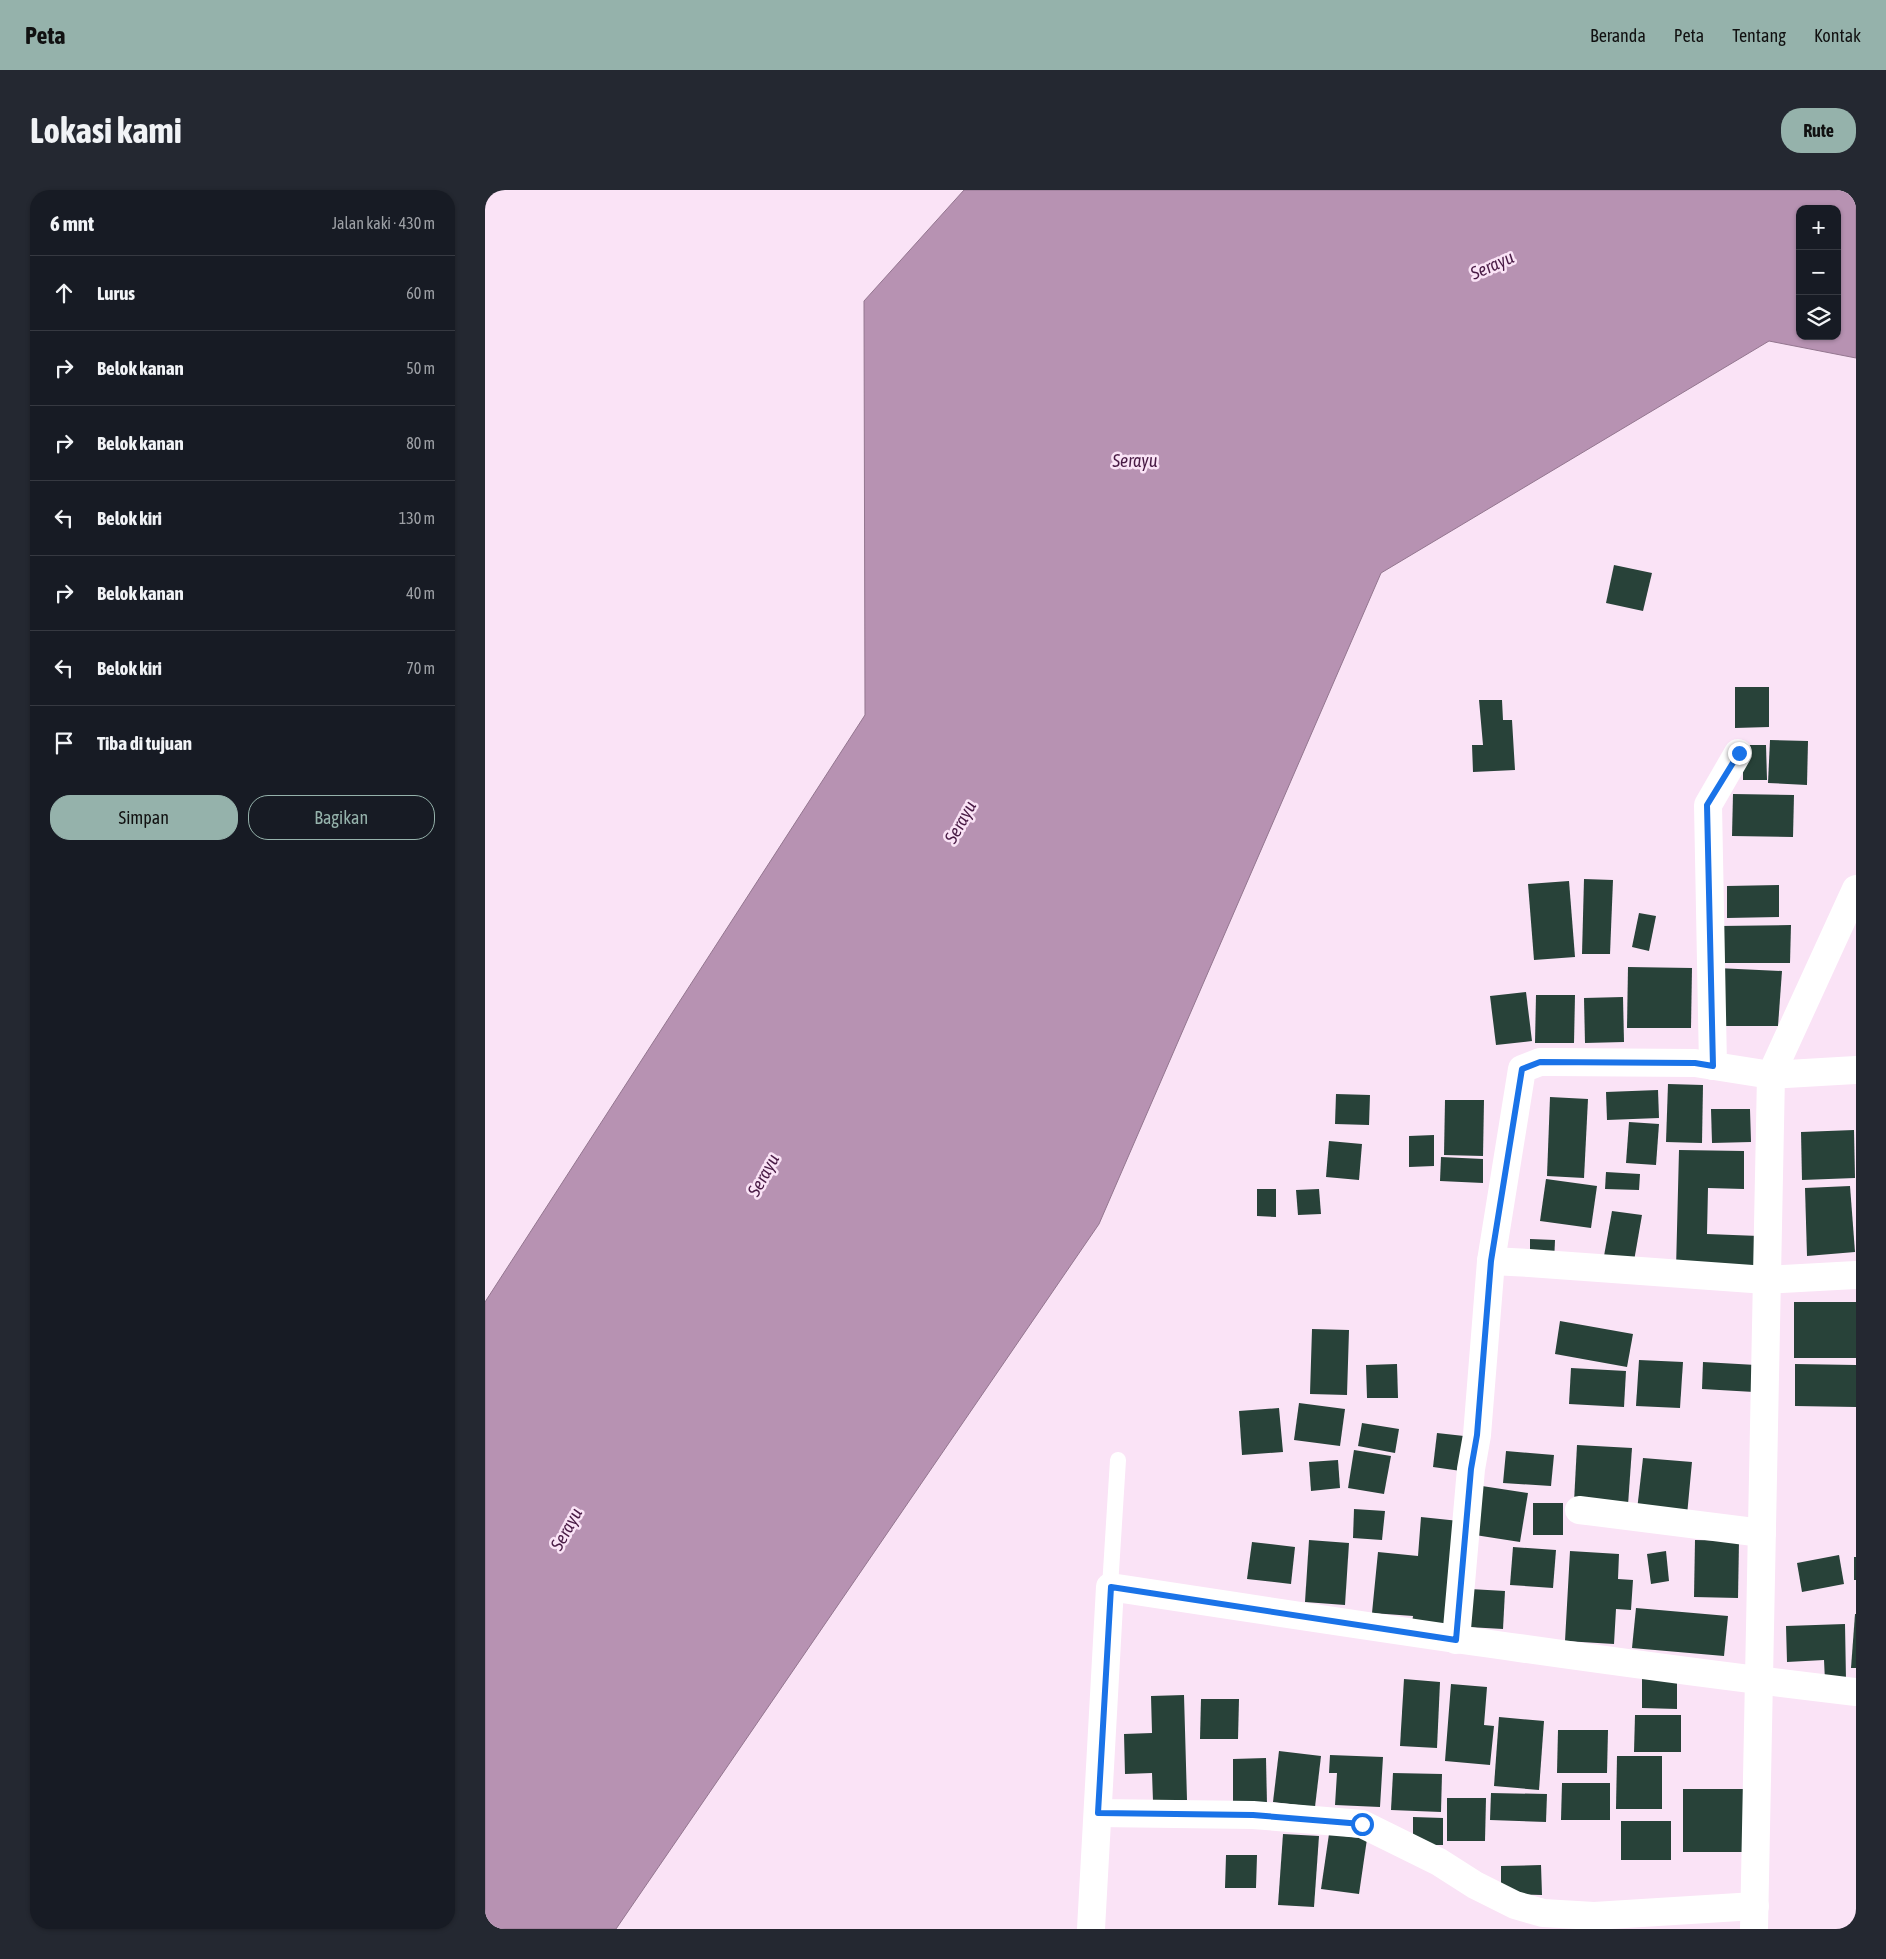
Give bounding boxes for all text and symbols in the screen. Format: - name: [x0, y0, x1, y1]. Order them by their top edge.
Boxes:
- text: Peta: [25, 22, 66, 49]
- text: Beranda: [1590, 25, 1646, 46]
- text: Peta: [1674, 25, 1704, 46]
- text: Tentang: [1732, 25, 1786, 46]
- text: Kontak: [1814, 25, 1861, 46]
- button: Rute: [1781, 108, 1856, 153]
- text: Lokasi kami: [30, 110, 182, 150]
- map controls: [1796, 205, 1841, 340]
- button: +: [1796, 205, 1841, 250]
- text: 6 mnt: [50, 211, 94, 235]
- text: Jalan kaki · 430 m: [332, 214, 435, 232]
- water label: Serayu: [1466, 246, 1517, 284]
- button: −: [1796, 250, 1841, 295]
- icon: ahead: [50, 279, 78, 307]
- text: Lurus: [97, 282, 135, 304]
- text: 60 m: [406, 284, 435, 302]
- button: layers: [1796, 295, 1841, 340]
- icon: right: [50, 354, 78, 382]
- text: Belok kanan: [97, 357, 184, 379]
- text: 50 m: [406, 359, 435, 377]
- icon: right: [50, 429, 78, 457]
- text: Belok kanan: [97, 432, 184, 454]
- text: 80 m: [406, 434, 435, 452]
- water label: Serayu: [1112, 450, 1158, 471]
- icon: left: [50, 504, 78, 532]
- text: Belok kiri: [97, 507, 162, 529]
- text: 130 m: [399, 509, 435, 527]
- icon: right: [50, 579, 78, 607]
- text: Belok kanan: [97, 582, 184, 604]
- text: 40 m: [406, 584, 435, 602]
- icon: left: [50, 654, 78, 682]
- text: Belok kiri: [97, 657, 162, 679]
- text: 70 m: [406, 659, 435, 677]
- icon: arrive: [50, 729, 78, 757]
- text: Tiba di tujuan: [97, 732, 192, 754]
- route end: [1728, 742, 1751, 765]
- button: Simpan: [50, 795, 238, 840]
- button: Bagikan: [248, 795, 435, 840]
- water label: Serayu: [939, 797, 980, 848]
- water label: Serayu: [742, 1150, 783, 1201]
- water label: Serayu: [545, 1504, 586, 1555]
- route start: [1351, 1813, 1374, 1836]

